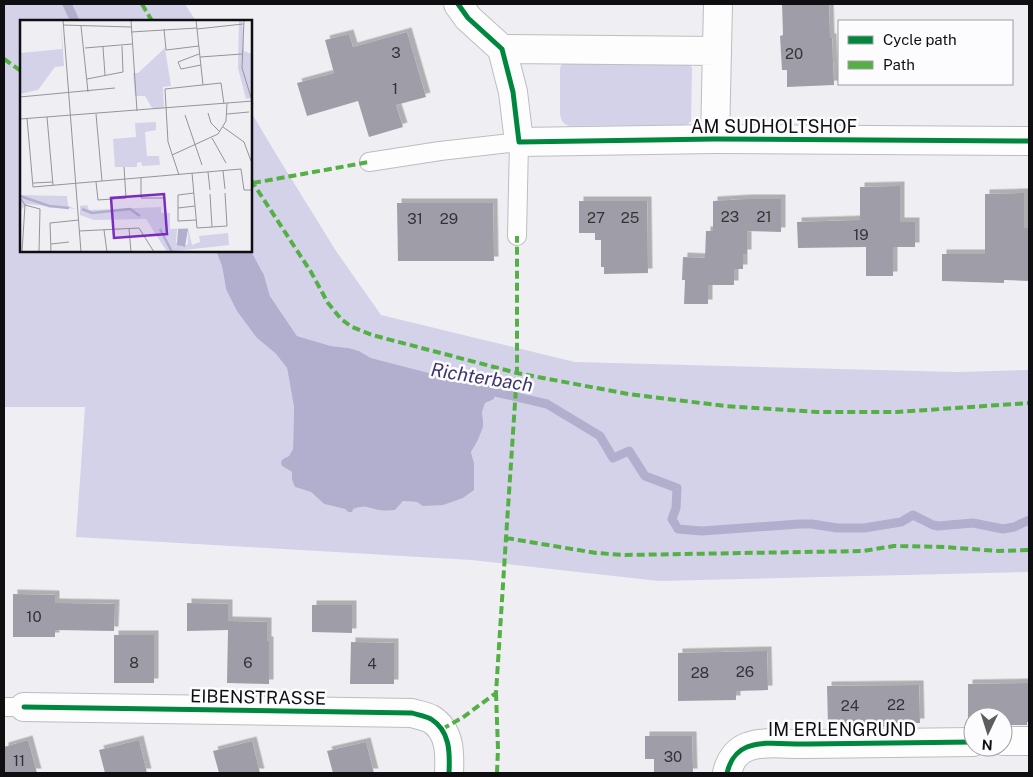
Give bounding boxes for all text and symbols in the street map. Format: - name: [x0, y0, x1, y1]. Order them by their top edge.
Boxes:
- inset map: [20, 20, 252, 252]
- legend: [838, 20, 1013, 85]
- text: Cycle path: [883, 31, 957, 48]
- house number: 3: [391, 44, 401, 61]
- house number: 20: [785, 45, 803, 62]
- text: Path: [883, 56, 915, 73]
- house number: 1: [392, 80, 398, 97]
- street label: AM SUDHOLTSHOF: [691, 116, 857, 137]
- house number: 23: [721, 208, 739, 225]
- house number: 21: [756, 208, 772, 225]
- house number: 27: [587, 209, 605, 226]
- house number: 25: [621, 209, 639, 226]
- house number: 31: [407, 210, 423, 227]
- house number: 29: [440, 210, 458, 227]
- house number: 19: [853, 226, 869, 243]
- water label: Richterbach: [429, 358, 535, 396]
- house number: 10: [26, 608, 42, 625]
- house number: 8: [129, 654, 139, 671]
- house number: 6: [243, 654, 253, 671]
- house number: 4: [367, 655, 377, 672]
- house number: 26: [736, 663, 754, 680]
- house number: 28: [691, 664, 709, 681]
- street label: EIBENSTRASSE: [190, 685, 326, 709]
- house number: 22: [887, 696, 905, 713]
- house number: 24: [841, 697, 859, 714]
- north arrow: [963, 707, 1013, 757]
- street label: IM ERLENGRUND: [768, 719, 916, 740]
- text: N: [981, 737, 993, 753]
- house number: 30: [664, 748, 682, 765]
- house number: 11: [13, 752, 25, 769]

